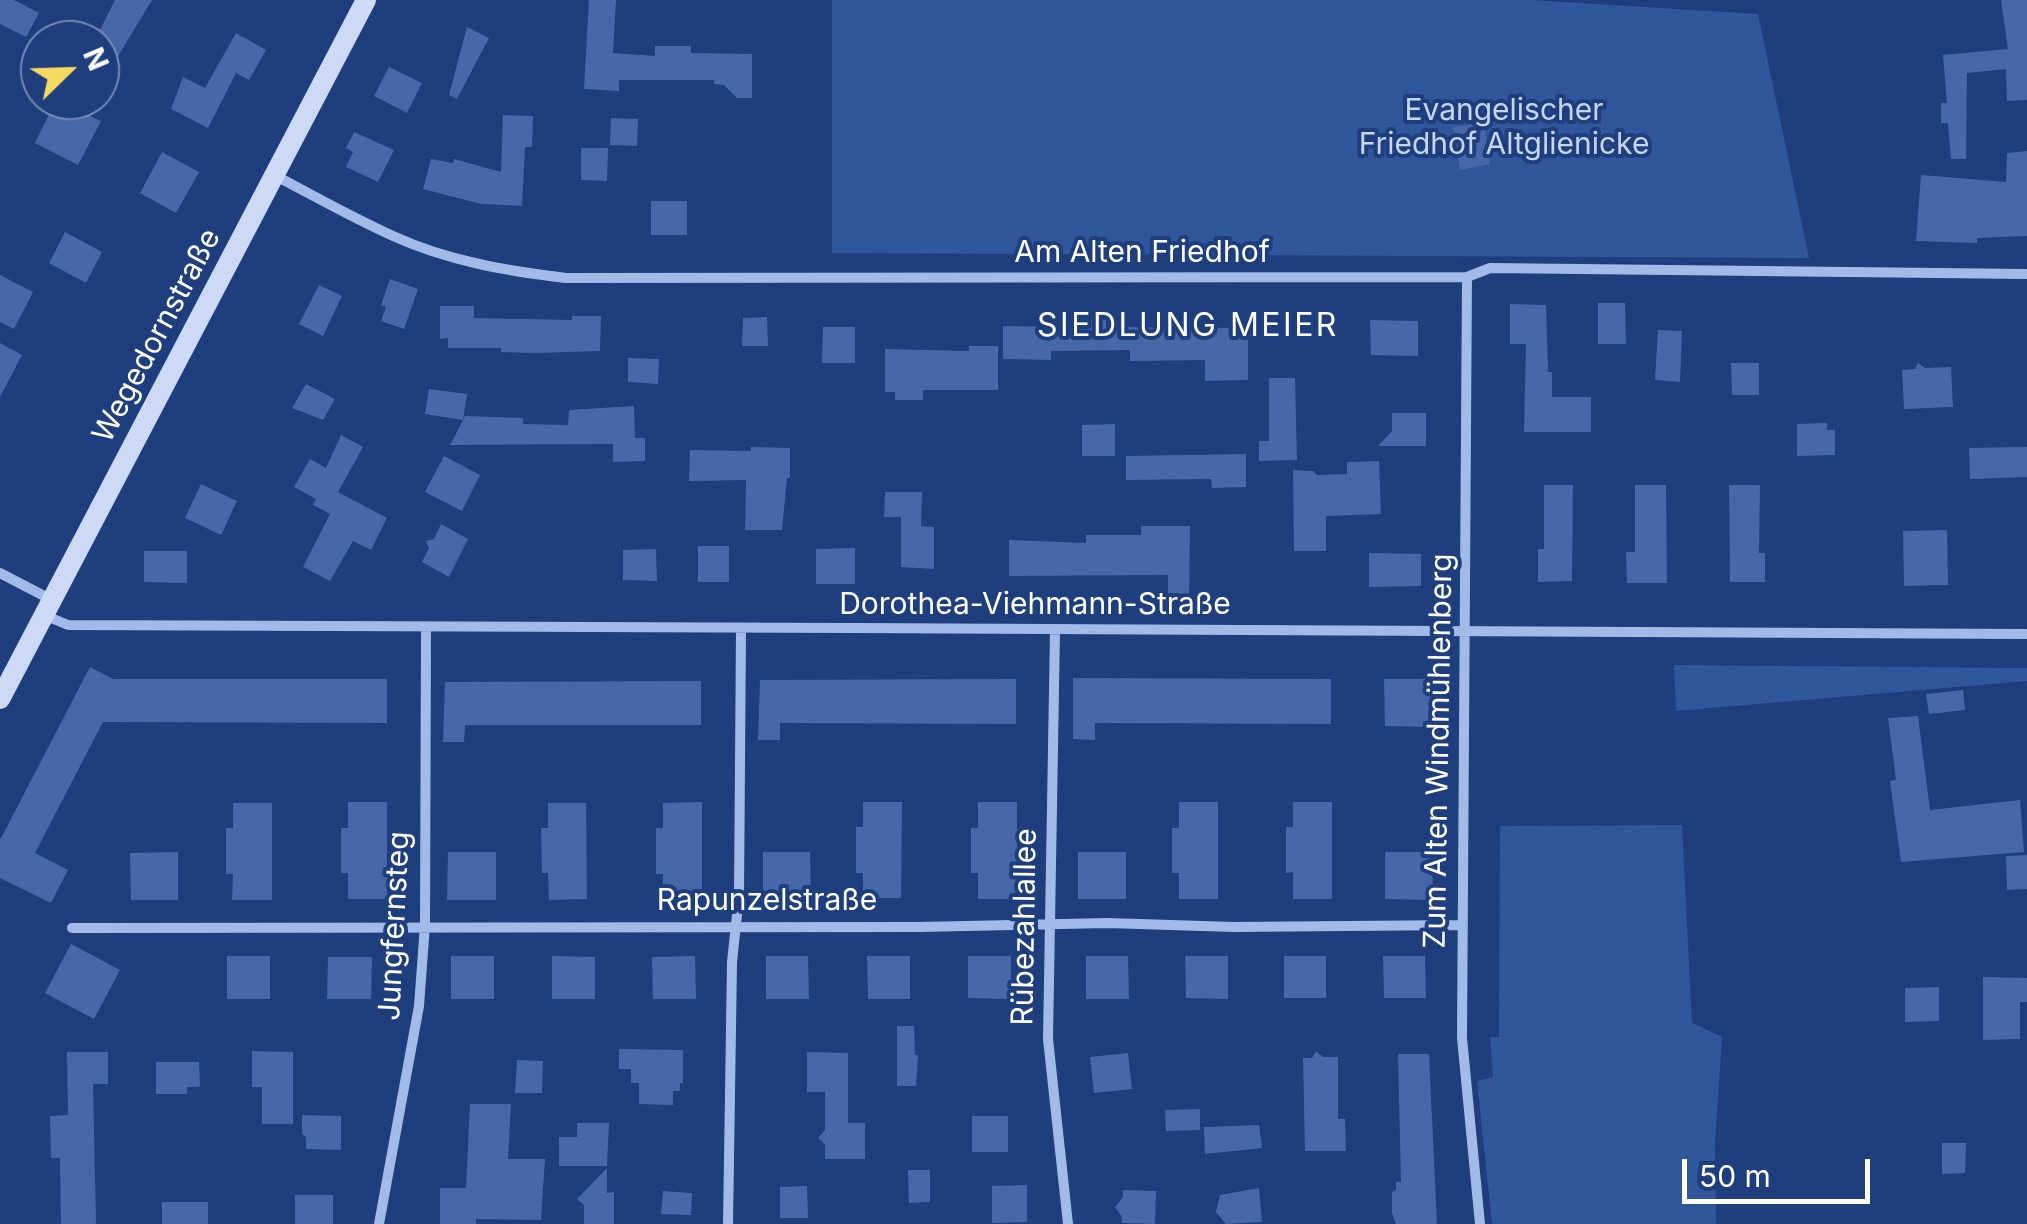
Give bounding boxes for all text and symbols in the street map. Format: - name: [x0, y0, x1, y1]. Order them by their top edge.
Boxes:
- north arrow: [20, 20, 120, 120]
- text: N: [76, 43, 116, 76]
- park label: Evangelischer Friedhof Altglienicke: [1359, 93, 1649, 164]
- street label: Wegedornstraße: [85, 223, 229, 449]
- street label: Am Alten Friedhof: [1014, 235, 1270, 271]
- district label: SIEDLUNG MEIER: [1037, 307, 1339, 345]
- street label: Zum Alten Windmühlenberg: [1418, 553, 1460, 949]
- street label: Dorothea-Viehmann-Straße: [839, 587, 1231, 623]
- street label: Rübezahlallee: [1005, 828, 1045, 1026]
- street label: Jungfernsteg: [372, 830, 418, 1022]
- street label: Rapunzelstraße: [657, 883, 877, 919]
- scale bar: [1687, 1139, 1874, 1201]
- text: 50 m: [1699, 1158, 1771, 1194]

